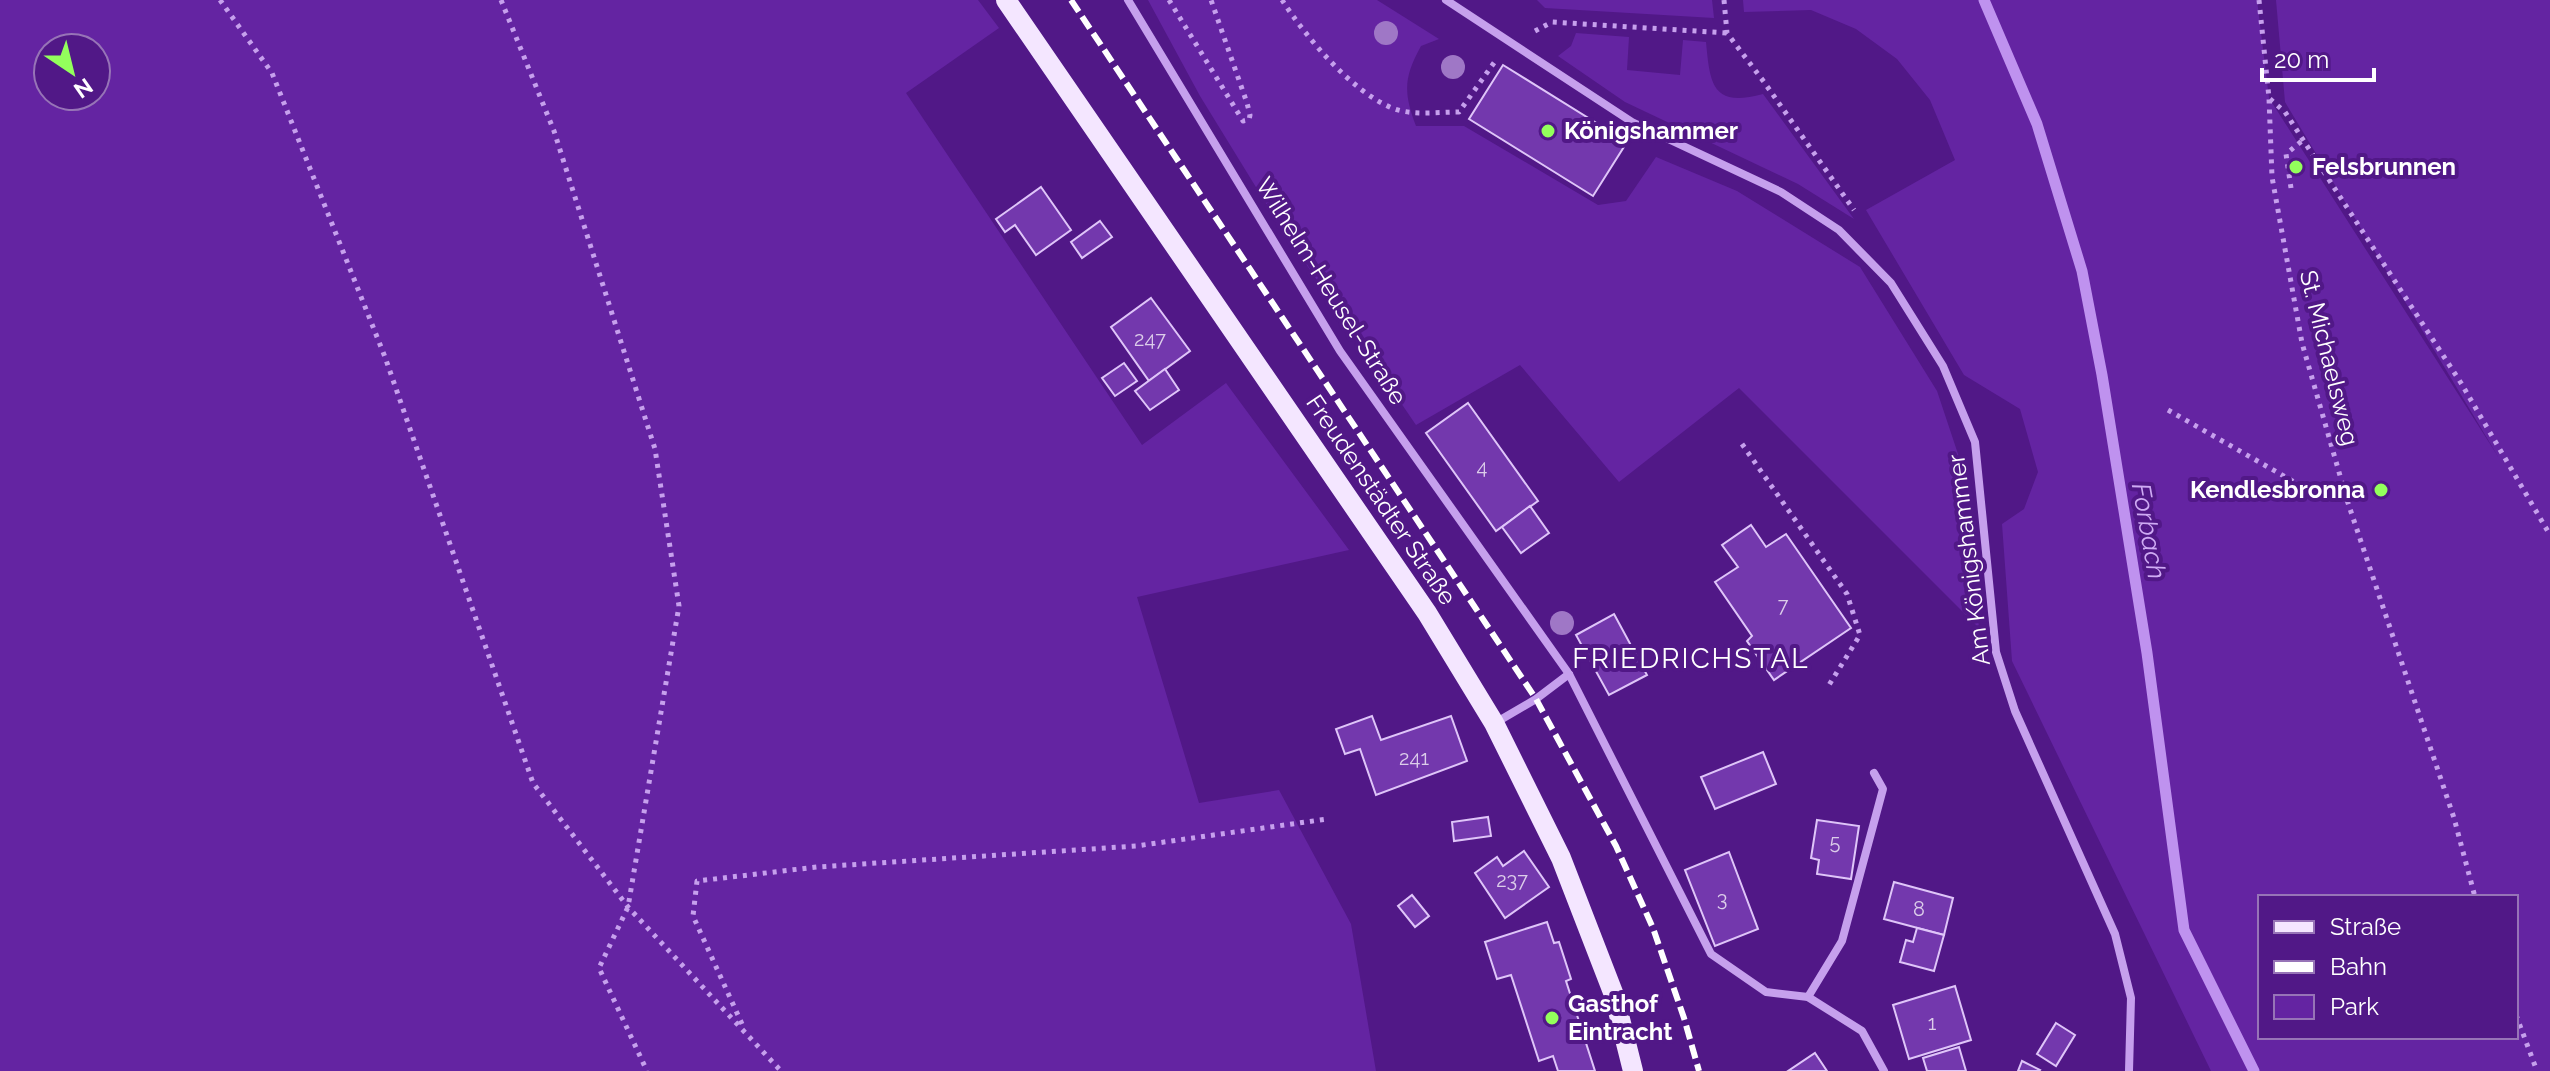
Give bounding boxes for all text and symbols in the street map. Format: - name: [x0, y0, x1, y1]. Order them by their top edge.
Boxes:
- north arrow: [32, 32, 112, 112]
- scale bar: [2262, 32, 2374, 82]
- text: 20 m: [2274, 45, 2329, 74]
- text: N: [69, 73, 98, 104]
- place label: Königshammer: [1564, 116, 1738, 145]
- marker: Königshammer: [1539, 122, 1557, 140]
- place label: Felsbrunnen: [2312, 152, 2456, 181]
- marker: Felsbrunnen: [2287, 158, 2305, 176]
- street label: Wilhelm-Heusel-Straße: [1250, 172, 1413, 410]
- street label: St. Michaelsweg: [2294, 267, 2365, 448]
- house number: 247: [1134, 327, 1166, 351]
- street label: Freudenstädter Straße: [1300, 389, 1463, 610]
- street label: Am Königshammer: [1941, 452, 1996, 667]
- house number: 4: [1477, 455, 1488, 479]
- place label: Kendlesbronna: [2190, 475, 2365, 504]
- water label: Forbach: [2126, 481, 2172, 581]
- marker: Kendlesbronna: [2372, 481, 2390, 499]
- house number: 7: [1778, 593, 1789, 617]
- district label: FRIEDRICHSTAL: [1572, 642, 1810, 675]
- house number: 241: [1399, 746, 1429, 770]
- house number: 5: [1830, 830, 1841, 854]
- house number: 237: [1496, 868, 1528, 892]
- house number: 3: [1717, 887, 1727, 911]
- legend: [2258, 895, 2518, 1039]
- house number: 8: [1913, 897, 1925, 921]
- text: Straße: [2330, 912, 2401, 941]
- text: Bahn: [2330, 952, 2387, 981]
- place label: Gasthof Eintracht: [1568, 989, 1672, 1046]
- text: Park: [2330, 992, 2379, 1021]
- marker: Gasthof Eintracht: [1543, 1009, 1561, 1027]
- house number: 1: [1928, 1011, 1937, 1035]

